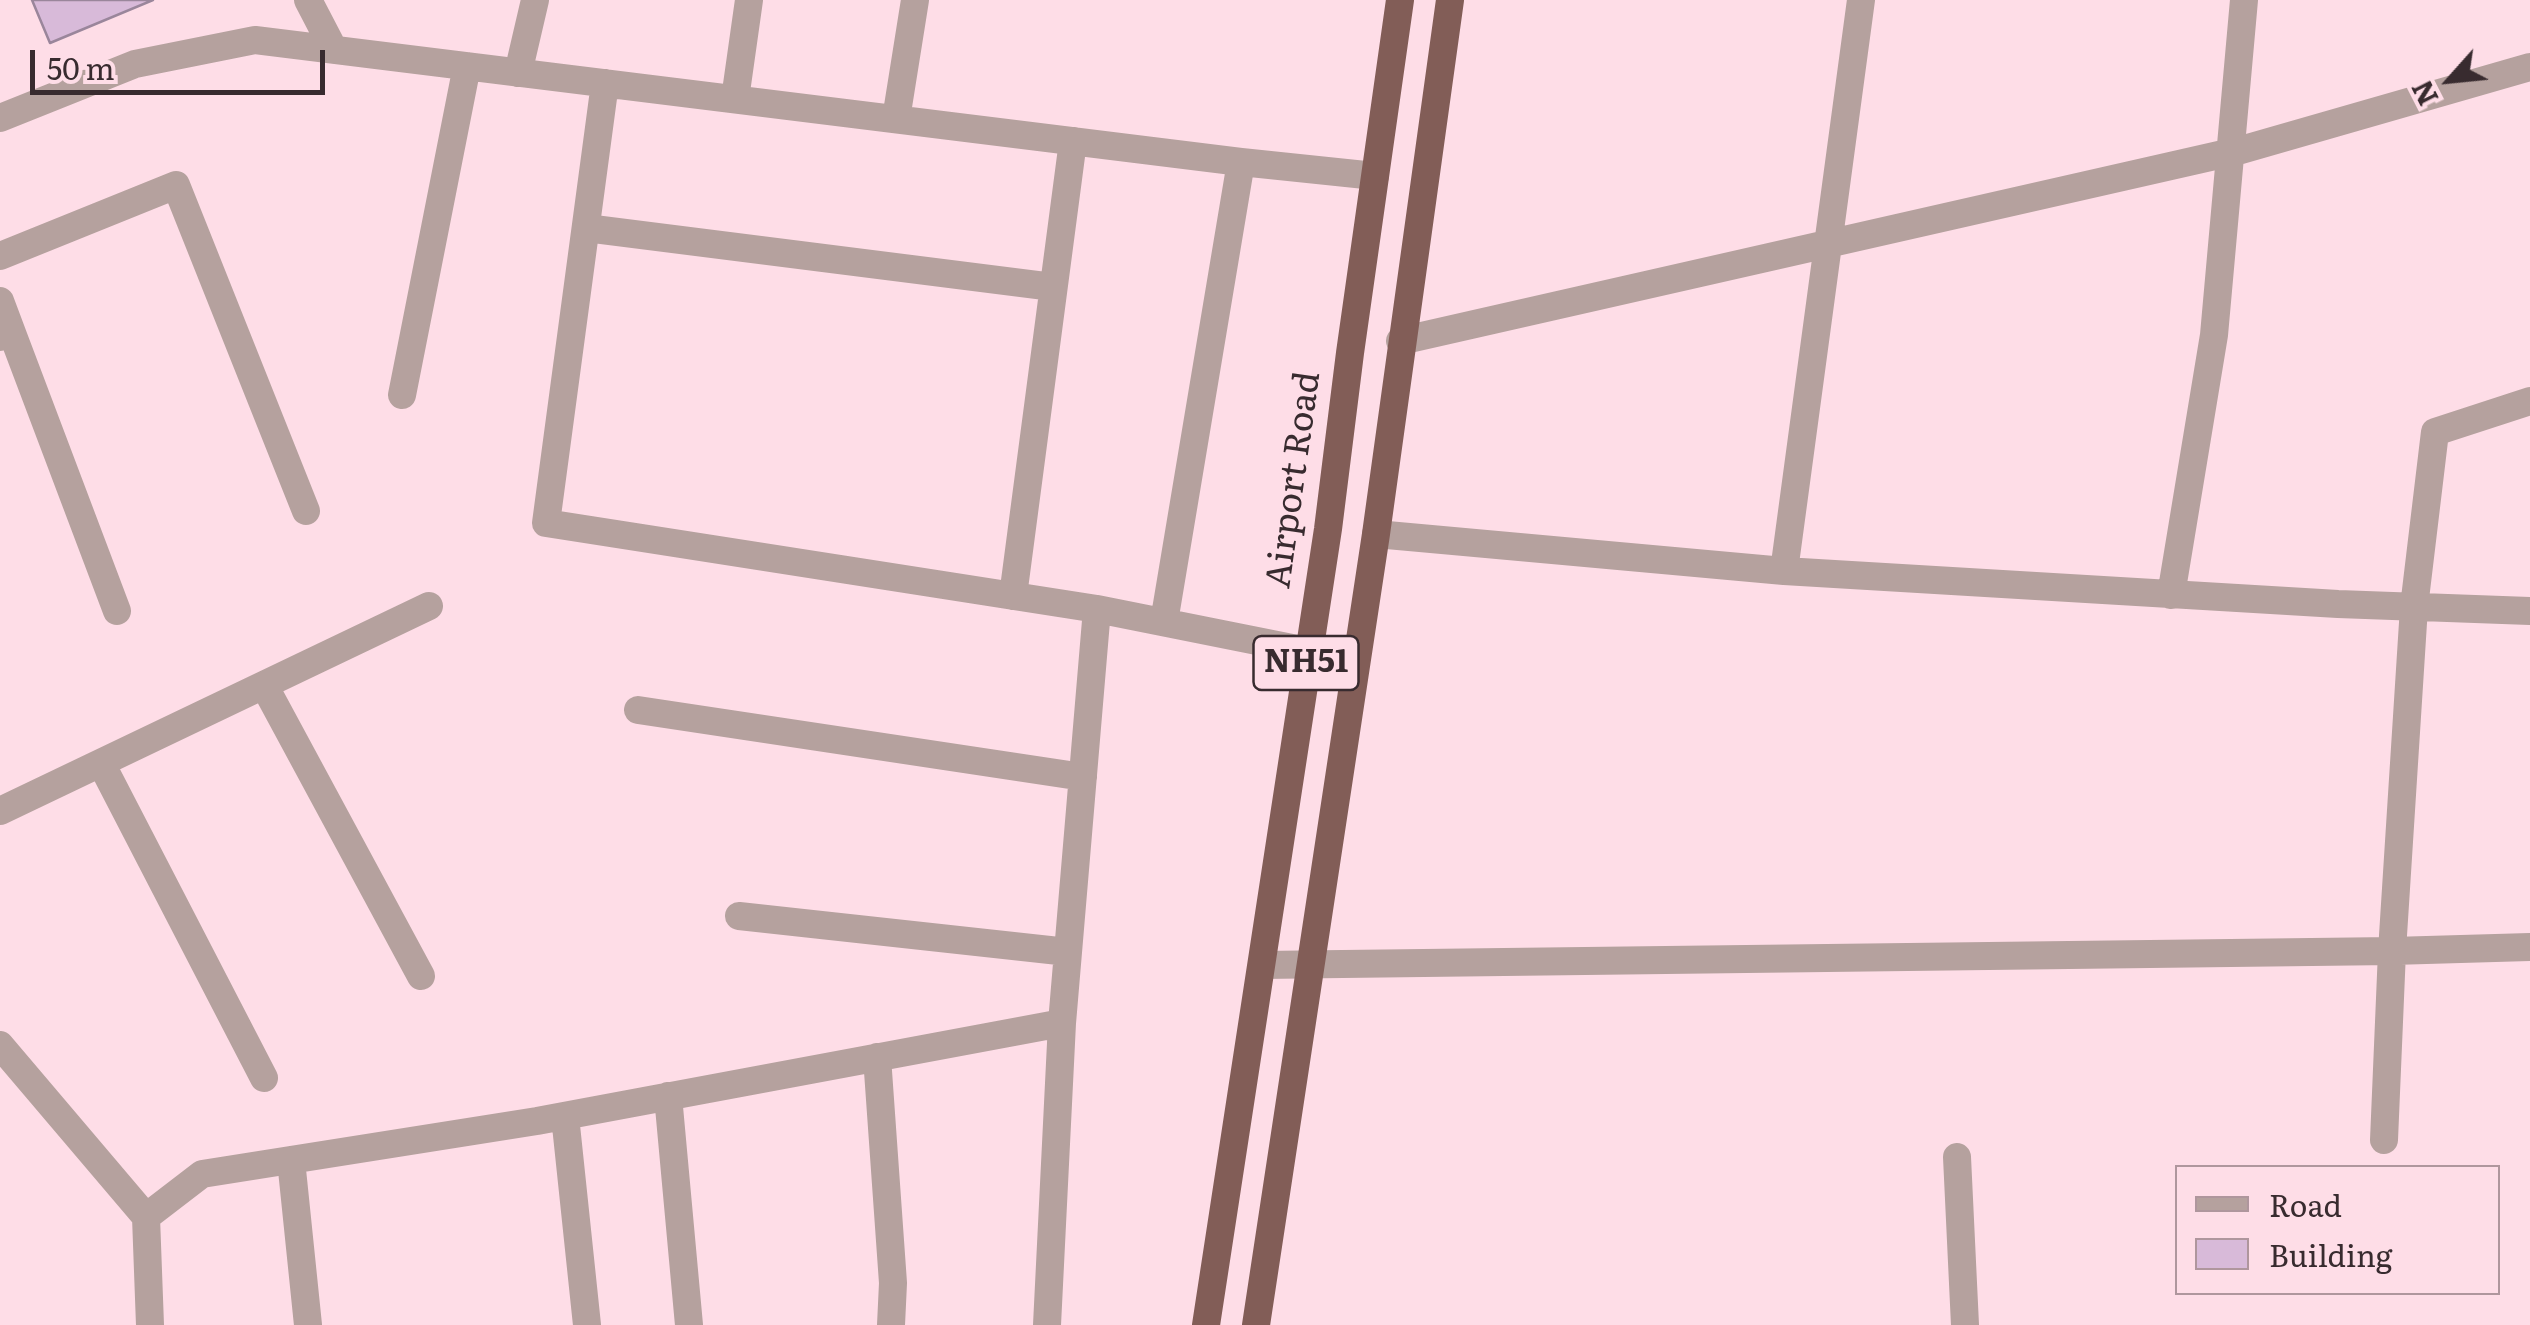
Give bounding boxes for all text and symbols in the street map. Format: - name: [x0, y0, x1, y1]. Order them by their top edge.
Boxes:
- scale bar: [35, 30, 330, 92]
- north arrow: [2400, 30, 2500, 130]
- text: 50 m: [47, 45, 115, 89]
- text: N: [2399, 74, 2447, 114]
- street label: Airport Road: [1258, 369, 1330, 591]
- road number: NH51: [1254, 636, 1358, 690]
- legend: [2175, 1165, 2500, 1295]
- text: Road: [2269, 1182, 2342, 1226]
- text: Building: [2269, 1232, 2393, 1276]

